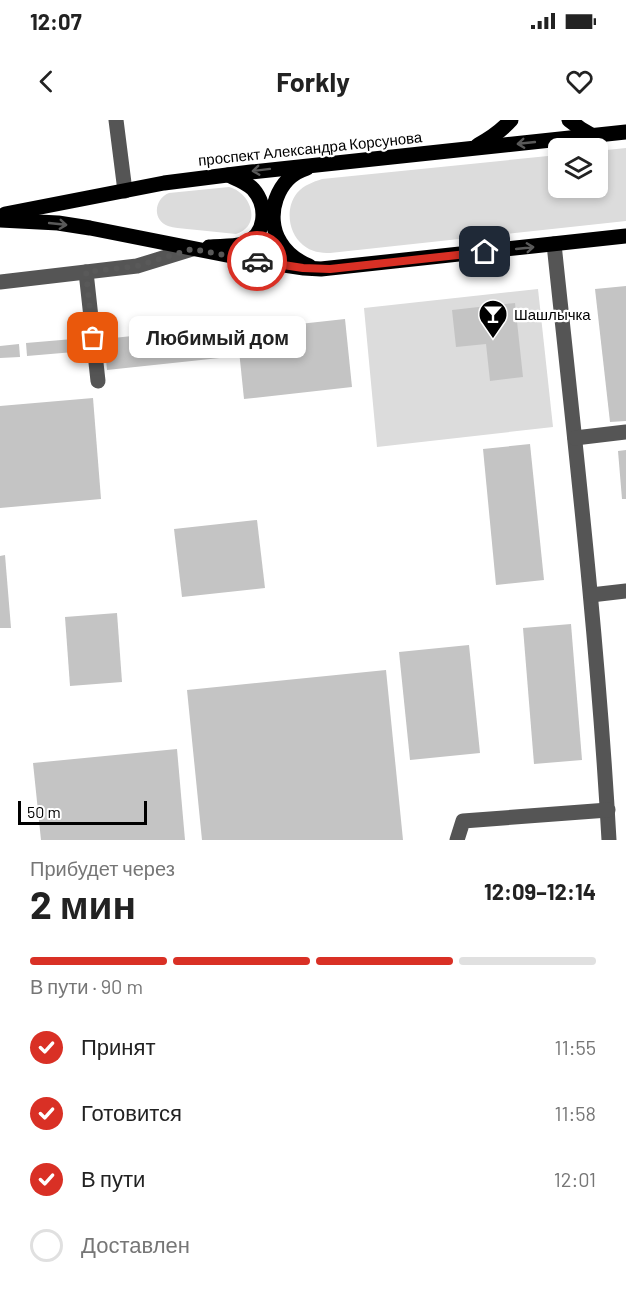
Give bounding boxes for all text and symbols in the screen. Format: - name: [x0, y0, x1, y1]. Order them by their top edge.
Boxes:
- text: 12:07: [30, 8, 82, 34]
- icon: back: [30, 65, 63, 98]
- text: Forkly: [276, 65, 350, 97]
- icon: heart: [563, 65, 596, 98]
- street label: проспект Александра Корсунова: [197, 127, 423, 169]
- one-way arrow: [517, 138, 536, 149]
- map controls: [548, 138, 608, 198]
- button: layers: [548, 138, 608, 198]
- one-way arrow: [252, 165, 272, 176]
- one-way arrow: [48, 219, 68, 230]
- pin: [459, 226, 510, 277]
- courier: [227, 231, 287, 291]
- icon: home: [468, 235, 501, 268]
- one-way arrow: [514, 242, 534, 253]
- icon: car: [241, 245, 274, 278]
- bar icon: Шашлычка: [477, 298, 509, 340]
- place label: Шашлычка: [514, 305, 591, 323]
- pin: [67, 312, 118, 363]
- callout: Любимый дом: [129, 317, 306, 359]
- icon: bag: [76, 321, 109, 354]
- text: Любимый дом: [146, 325, 289, 349]
- scale bar: [18, 798, 147, 826]
- text: 50 m: [27, 802, 61, 821]
- text: Прибудет через: [30, 856, 175, 880]
- text: 12:09–12:14: [484, 878, 596, 904]
- text: 2 мин: [30, 880, 136, 927]
- text: В пути · 90 m: [30, 974, 143, 998]
- icon: check: [30, 1031, 63, 1064]
- text: Принят: [81, 1033, 155, 1059]
- text: 11:55: [555, 1035, 596, 1059]
- icon: check: [30, 1097, 63, 1130]
- text: Готовится: [81, 1099, 182, 1125]
- text: 11:58: [554, 1101, 596, 1125]
- icon: check: [30, 1163, 63, 1196]
- text: В пути: [81, 1165, 145, 1191]
- text: 12:01: [554, 1167, 596, 1191]
- text: Доставлен: [81, 1231, 190, 1257]

